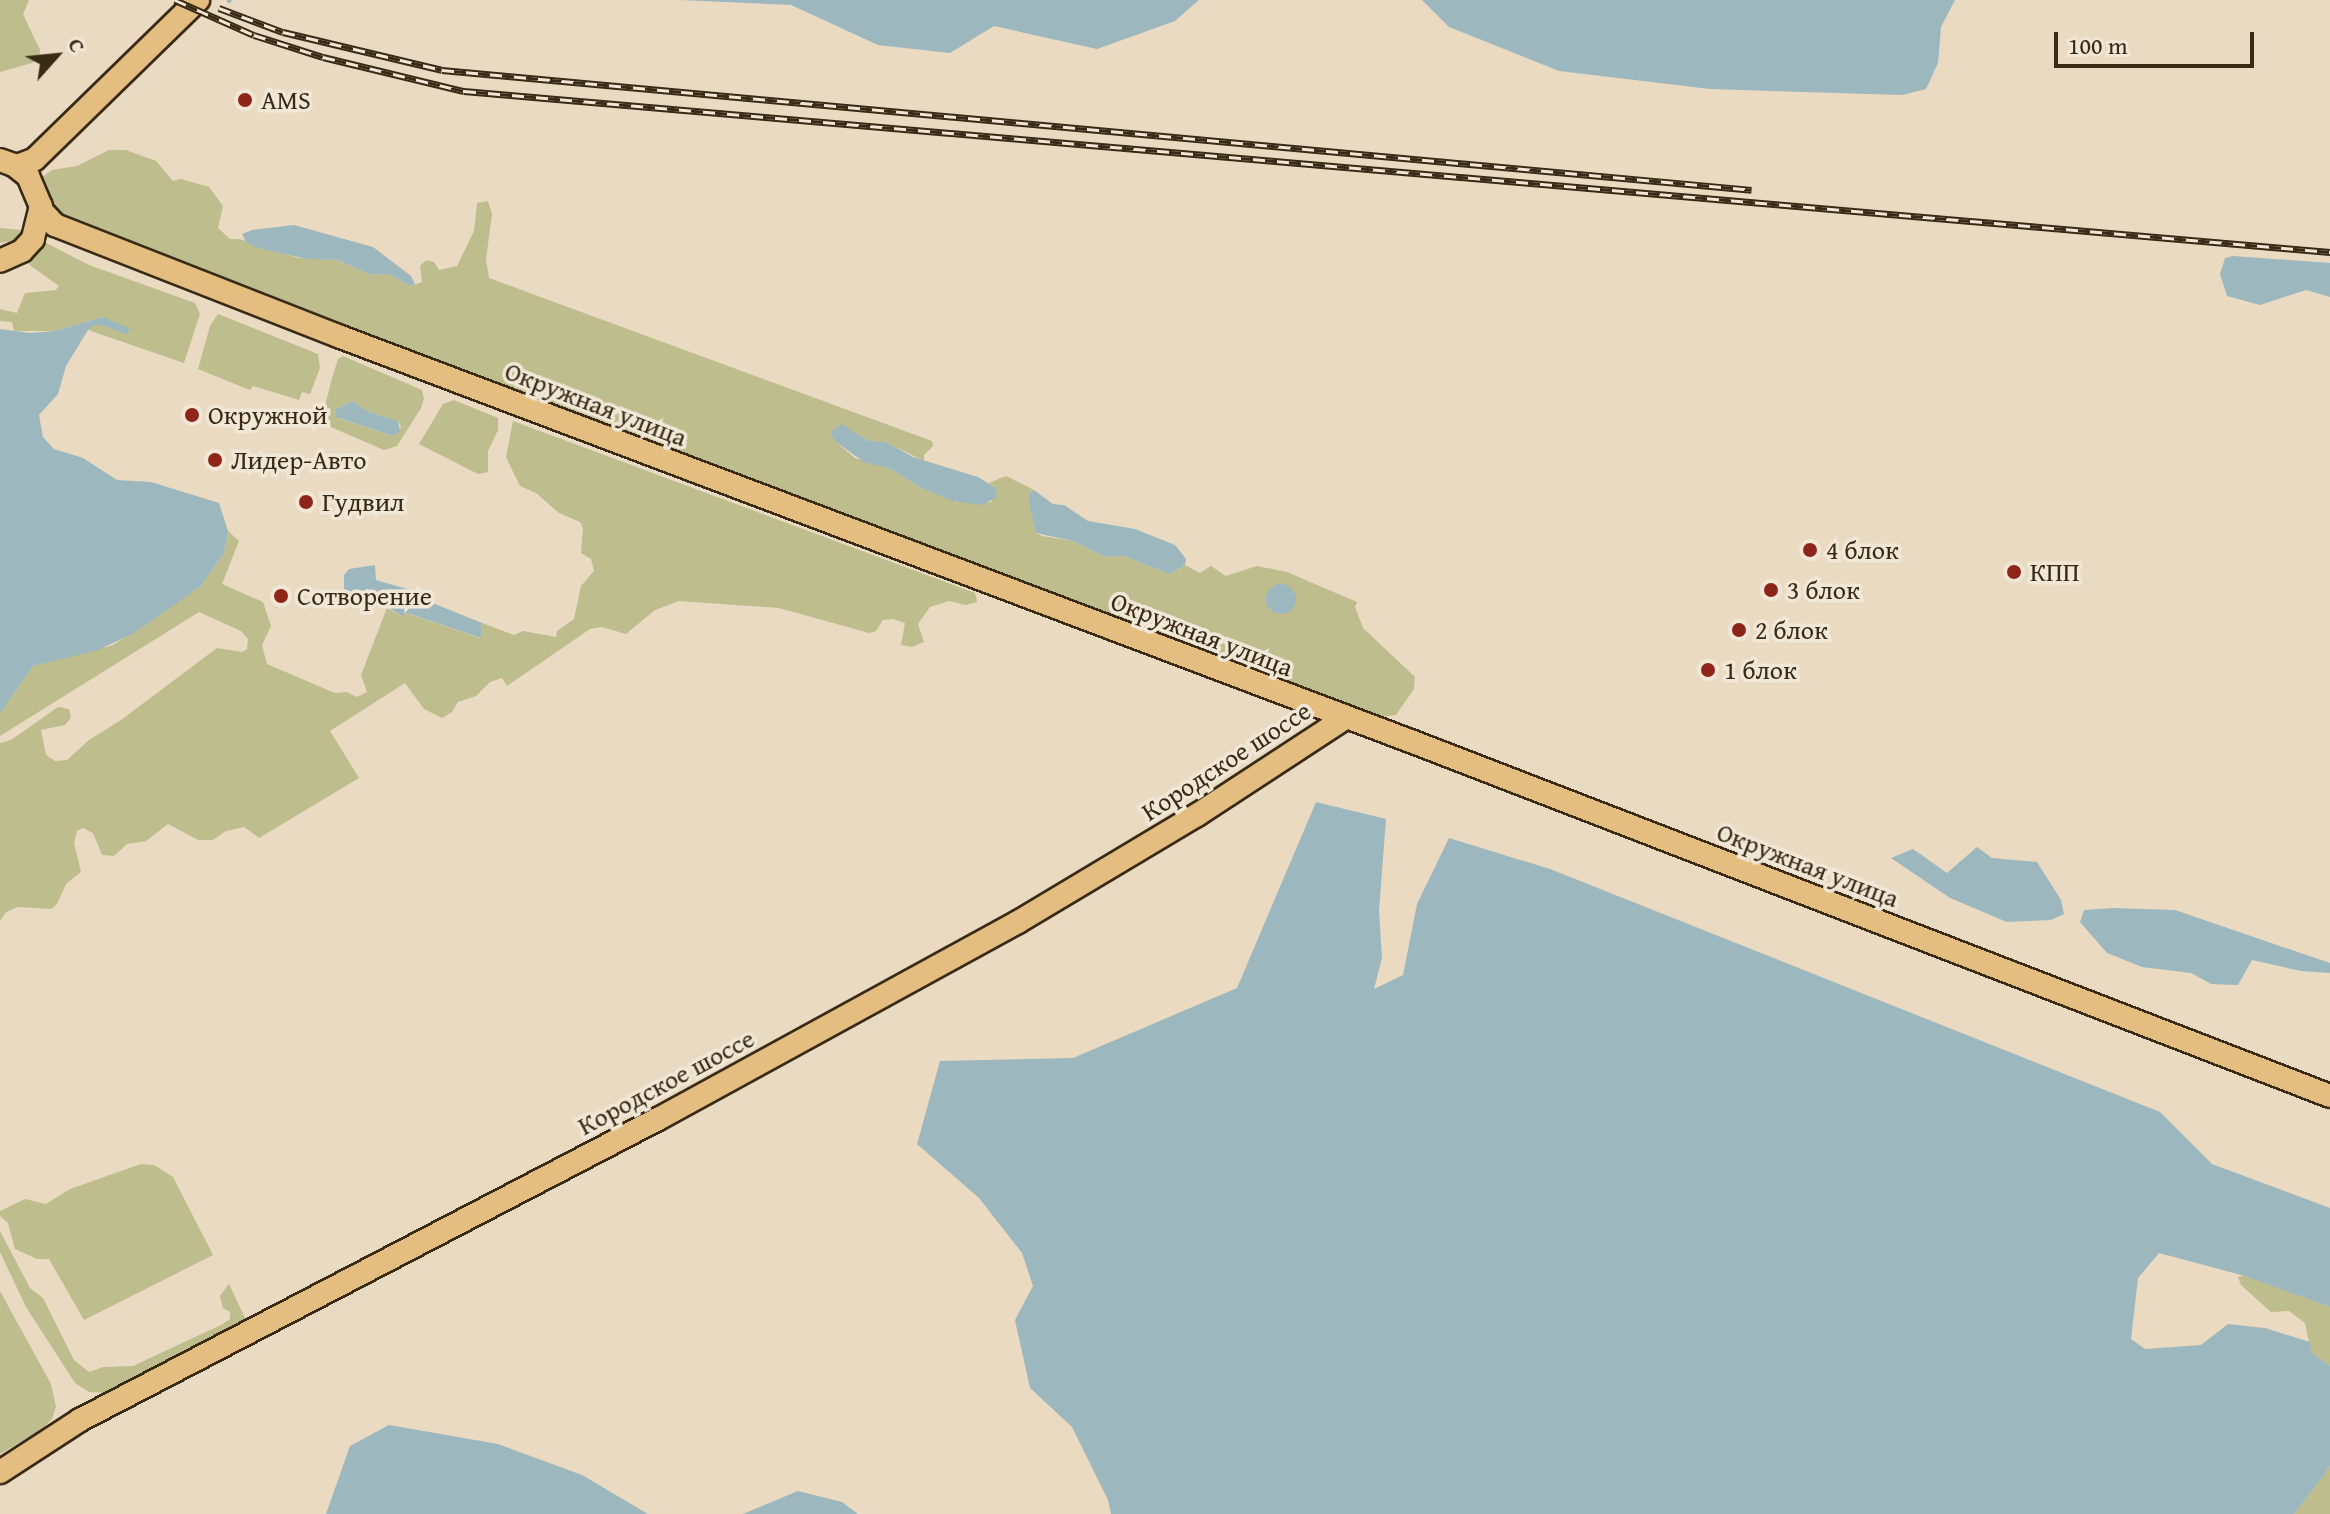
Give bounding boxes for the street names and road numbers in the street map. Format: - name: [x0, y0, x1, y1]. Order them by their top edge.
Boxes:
- street label: Окружная улица: [501, 355, 691, 453]
- street label: Окружная улица: [1107, 585, 1297, 683]
- street label: Кородское шоссе: [1136, 695, 1316, 827]
- street label: Окружная улица: [1713, 816, 1903, 914]
- street label: Кородское шоссе: [573, 1022, 759, 1142]

